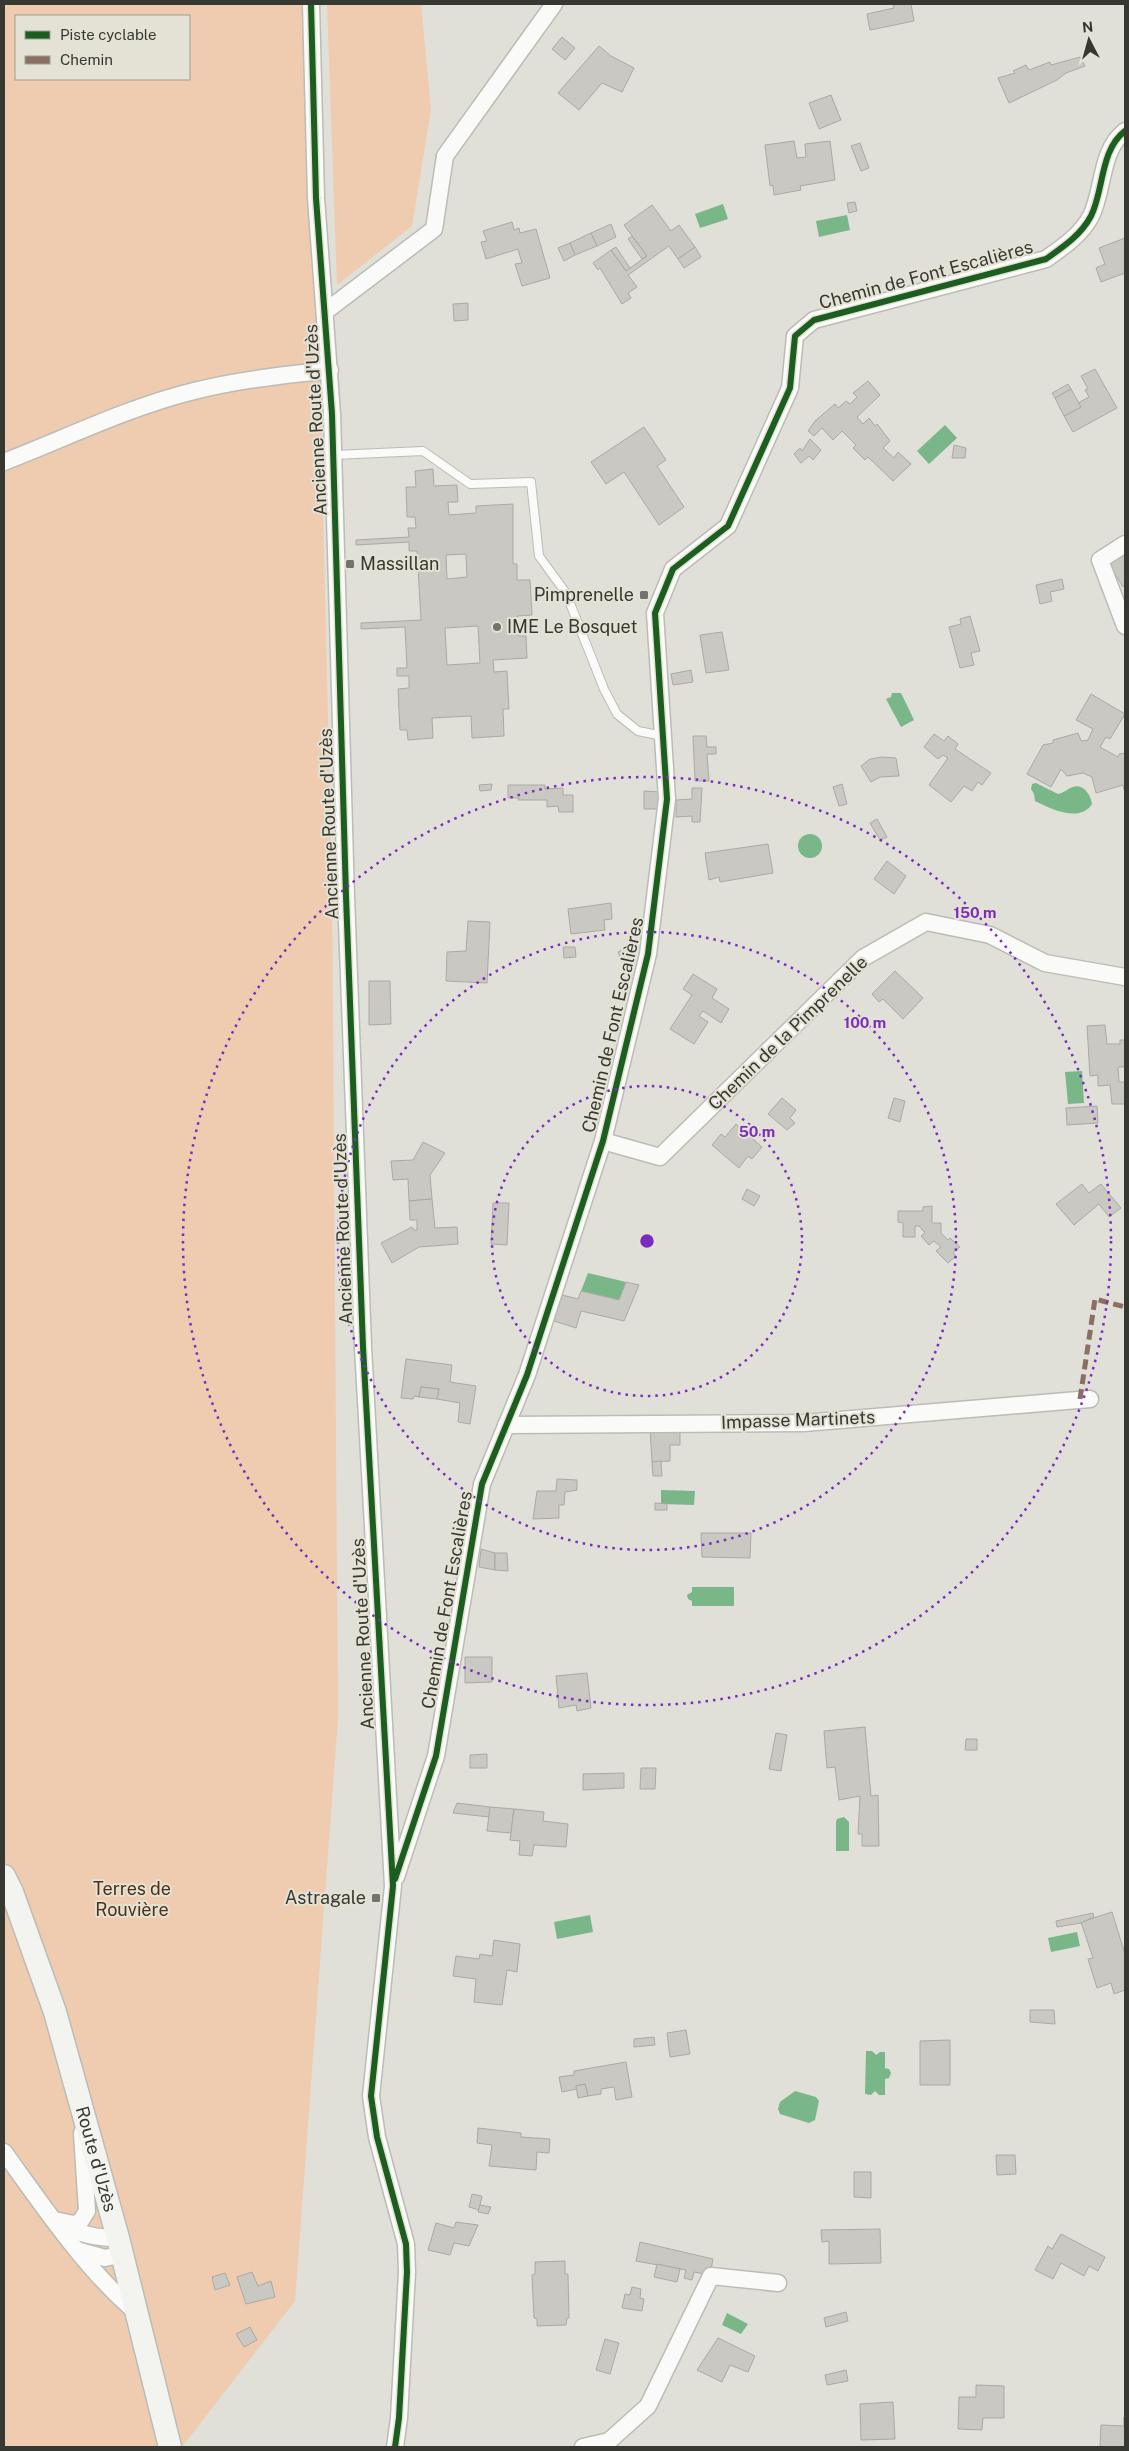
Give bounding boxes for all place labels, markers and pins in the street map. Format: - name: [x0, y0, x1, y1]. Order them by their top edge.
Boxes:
- place label: Massillan: [360, 553, 439, 574]
- marker: Massillan: [344, 558, 356, 570]
- place label: Pimprenelle: [534, 584, 634, 605]
- marker: Pimprenelle: [638, 589, 650, 601]
- place label: IME Le Bosquet: [507, 616, 637, 637]
- marker: IME Le Bosquet: [491, 621, 503, 633]
- centre of rings: [638, 1232, 656, 1250]
- place label: Astragale: [285, 1887, 366, 1908]
- marker: Astragale: [370, 1892, 382, 1904]

